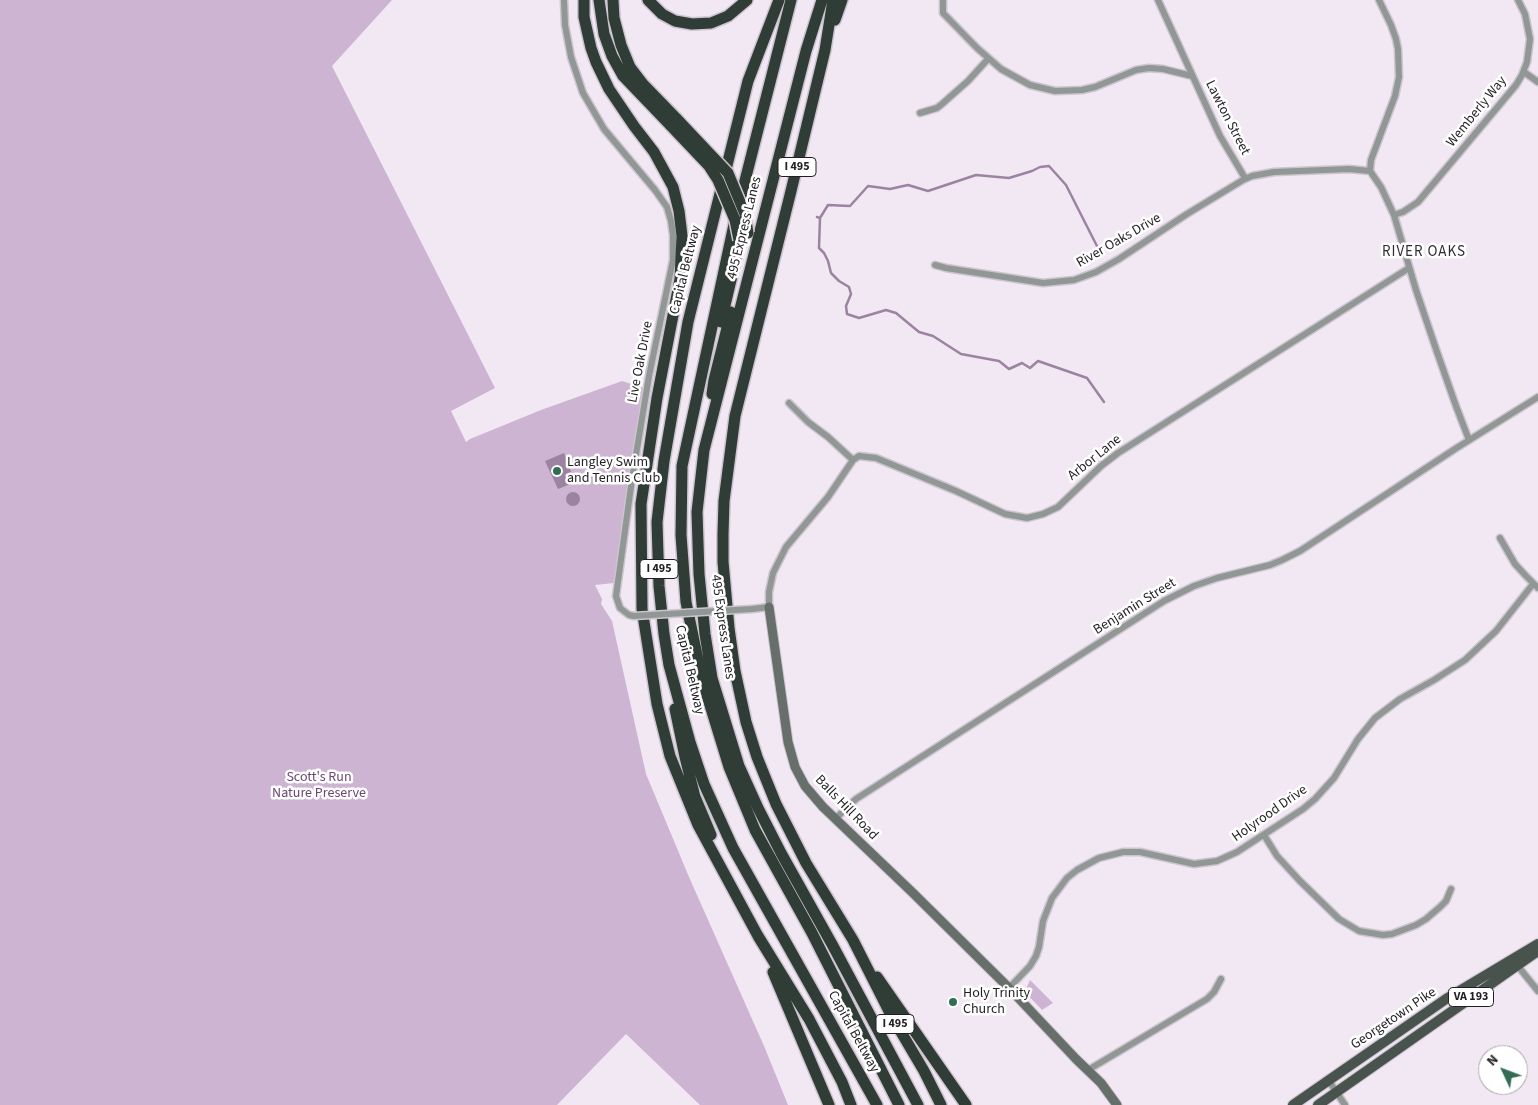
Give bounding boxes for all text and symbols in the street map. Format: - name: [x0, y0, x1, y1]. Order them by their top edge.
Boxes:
- street label: Wemberly Way: [1443, 73, 1511, 151]
- street label: Lawton Street: [1201, 78, 1253, 158]
- road number: I 495: [778, 158, 816, 176]
- street label: 495 Express Lanes: [724, 175, 766, 281]
- street label: River Oaks Drive: [1074, 210, 1164, 272]
- street label: Capital Beltway: [667, 224, 705, 316]
- district label: RIVER OAKS: [1381, 244, 1467, 262]
- street label: Live Oak Drive: [625, 320, 657, 404]
- street label: Arbor Lane: [1065, 431, 1125, 485]
- place label: Langley Swim and Tennis Club: [567, 455, 660, 488]
- marker: Langley Swim and Tennis Club: [551, 465, 563, 477]
- road number: I 495: [640, 560, 678, 578]
- street label: 495 Express Lanes: [706, 574, 738, 680]
- street label: Benjamin Street: [1091, 575, 1179, 639]
- street label: Capital Beltway: [671, 624, 707, 716]
- park label: Scott's Run Nature Preserve: [272, 770, 366, 802]
- street label: Balls Hill Road: [811, 772, 881, 844]
- street label: Holyrood Drive: [1229, 782, 1311, 846]
- street label: Georgetown Pike: [1348, 984, 1440, 1054]
- place label: Holy Trinity Church: [963, 986, 1030, 1019]
- street label: Capital Beltway: [824, 988, 882, 1076]
- road number: VA 193: [1448, 988, 1494, 1006]
- marker: Holy Trinity Church: [947, 996, 959, 1008]
- road number: I 495: [876, 1014, 914, 1034]
- north arrow: [1478, 1045, 1528, 1095]
- text: N: [1482, 1050, 1503, 1071]

